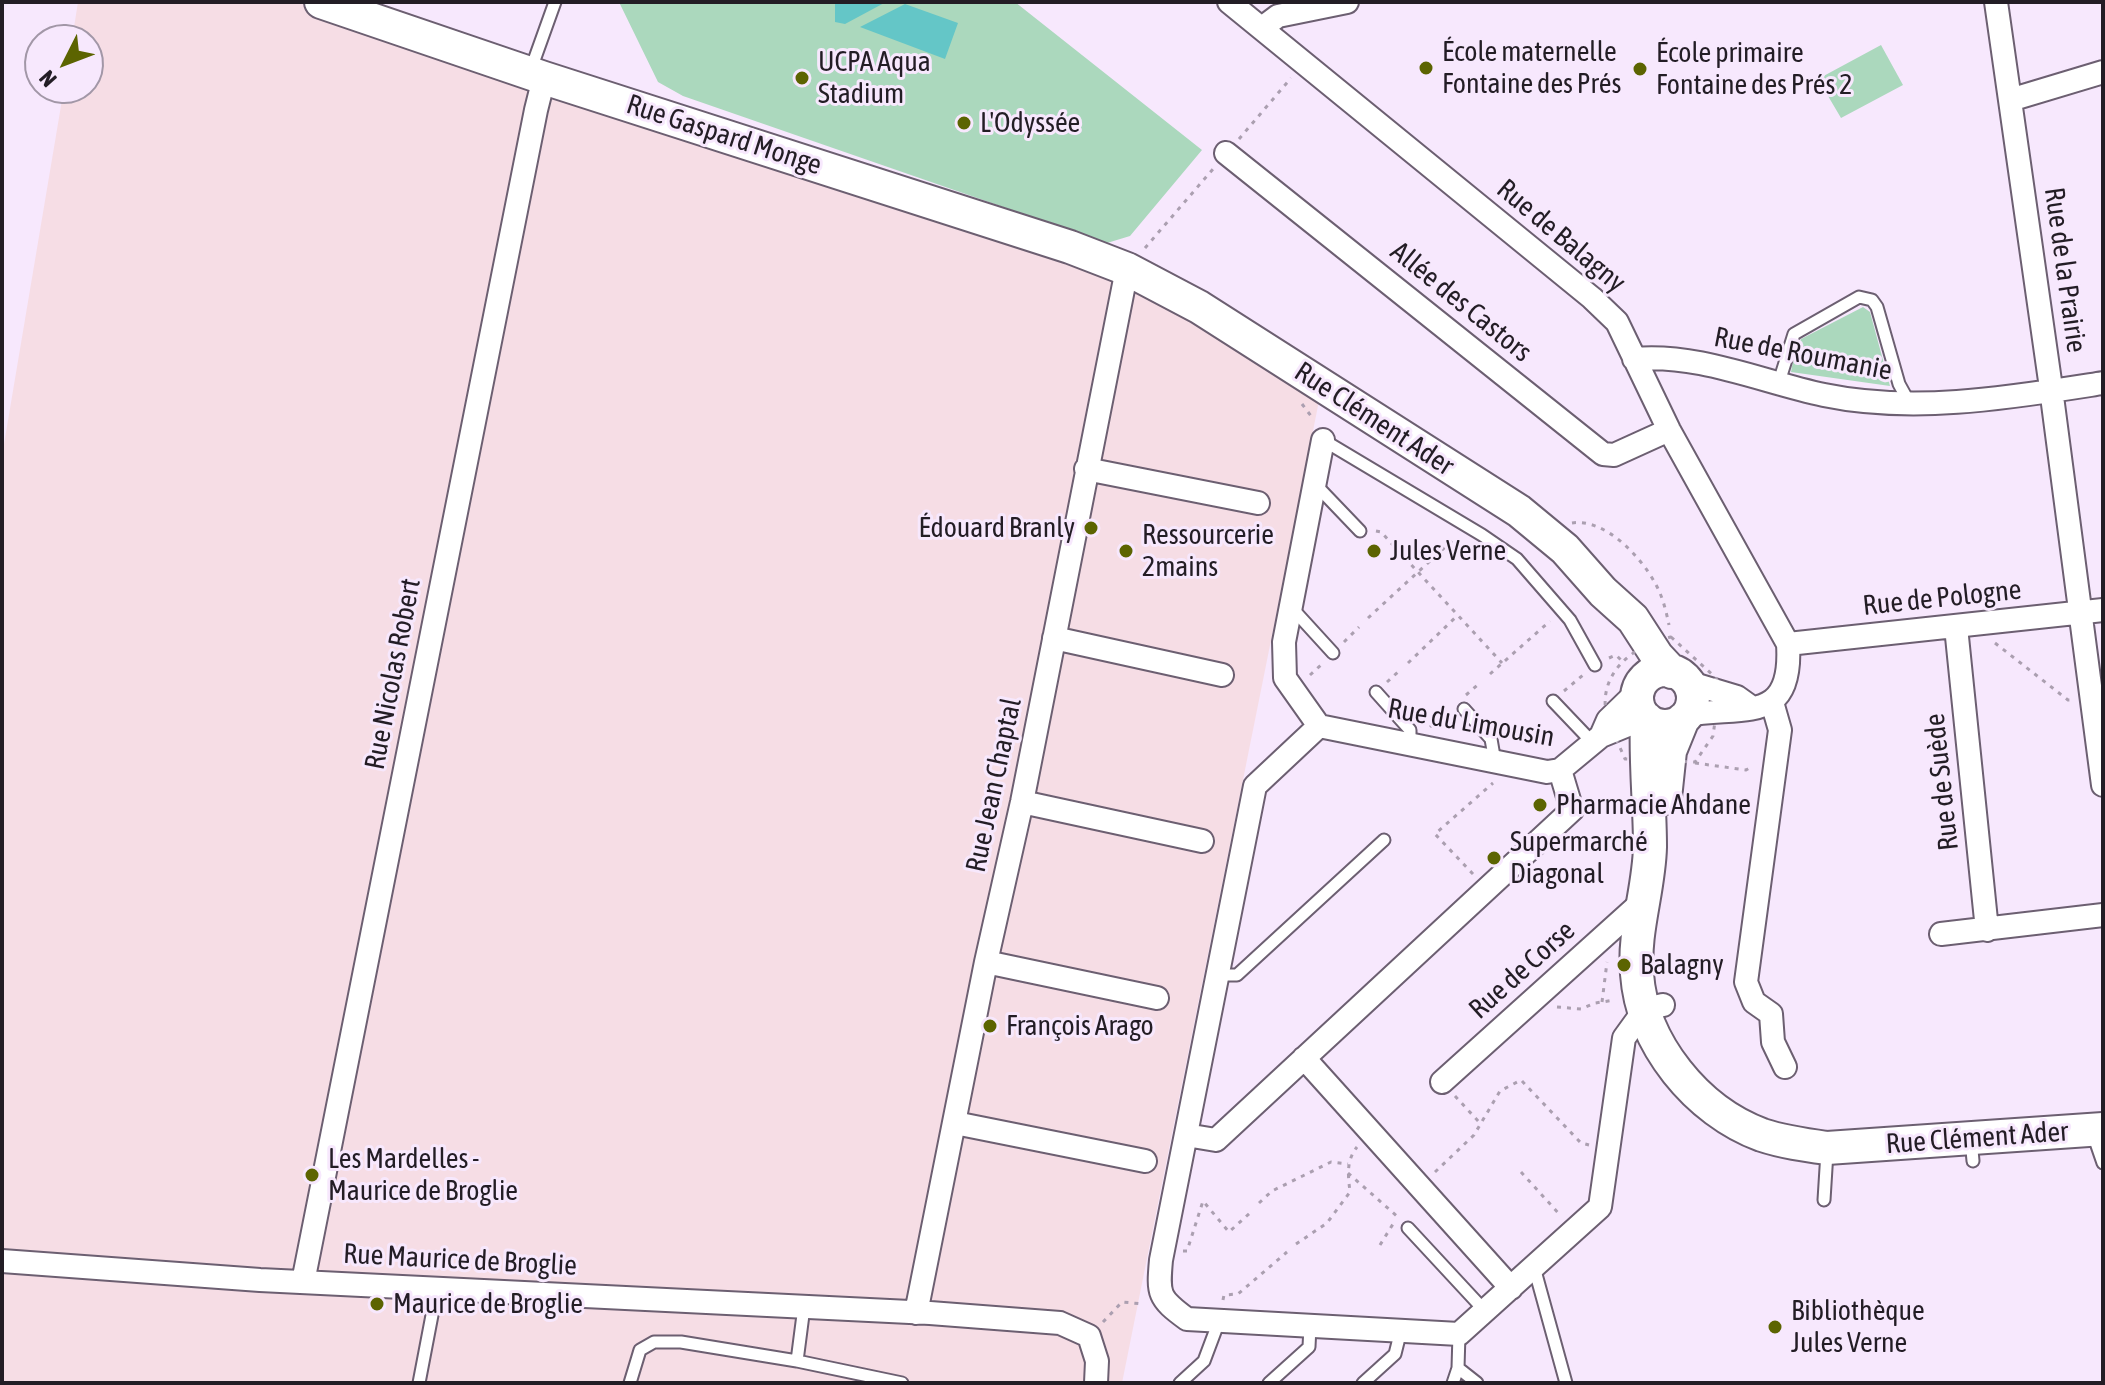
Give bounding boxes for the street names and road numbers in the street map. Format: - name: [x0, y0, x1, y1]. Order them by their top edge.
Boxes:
- street label: Rue Gaspard Monge: [622, 88, 826, 182]
- street label: Rue de Balagny: [1490, 172, 1632, 300]
- street label: Rue de la Prairie: [2037, 185, 2093, 355]
- street label: Allée des Castors: [1384, 235, 1538, 369]
- street label: Rue de Roumanie: [1711, 320, 1895, 388]
- street label: Rue Clément Ader: [1288, 355, 1460, 483]
- street label: Rue de Pologne: [1861, 573, 2023, 623]
- street label: Rue Nicolas Robert: [358, 576, 428, 772]
- street label: Rue du Limousin: [1385, 692, 1557, 754]
- street label: Rue Jean Chaptal: [959, 695, 1029, 875]
- street label: Rue de Suède: [1918, 712, 1966, 852]
- street label: Rue de Corse: [1462, 914, 1582, 1026]
- street label: Rue Clément Ader: [1885, 1115, 2069, 1161]
- street label: Rue Maurice de Broglie: [342, 1237, 578, 1283]

